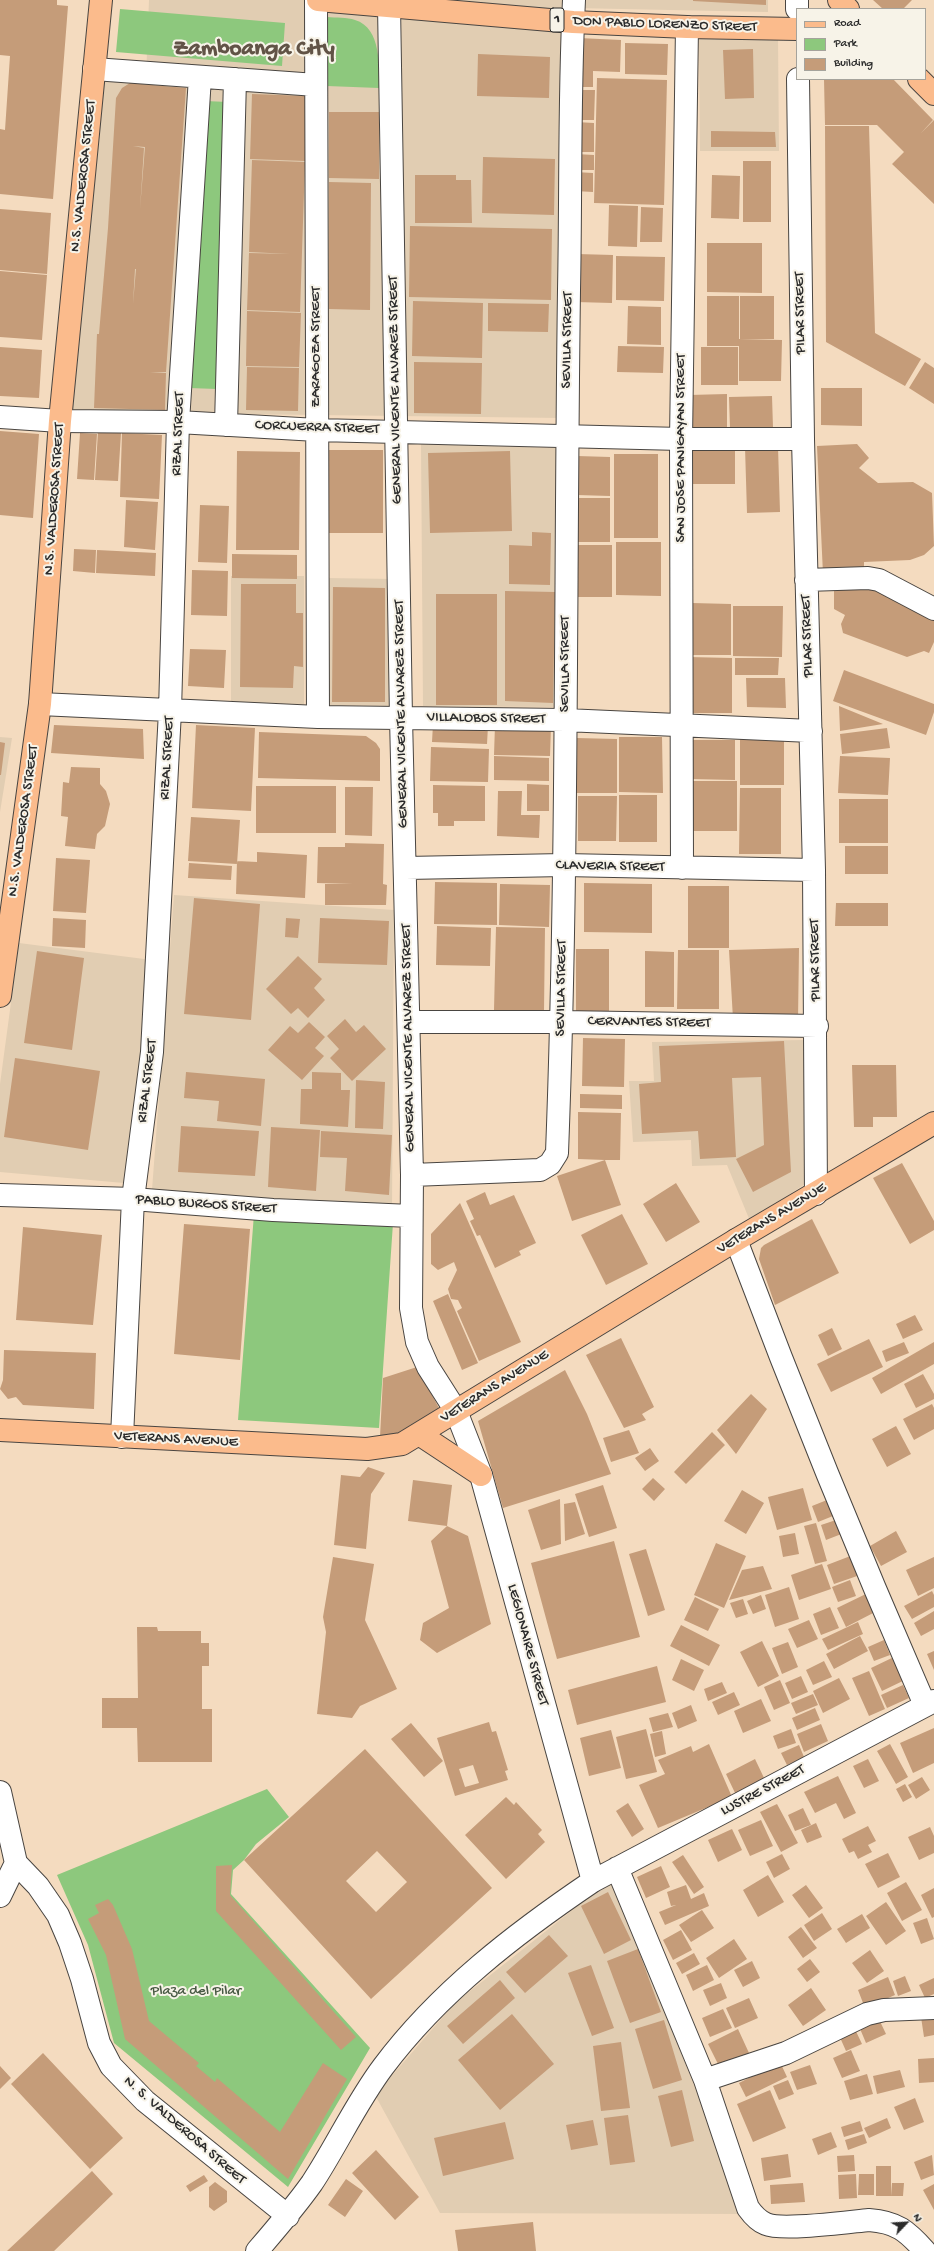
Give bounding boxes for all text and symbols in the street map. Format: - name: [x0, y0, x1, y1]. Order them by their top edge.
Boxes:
- road number: 1: [550, 8, 564, 32]
- legend: [796, 8, 926, 80]
- street label: DON PABLO LORENZO STREET: [573, 13, 757, 37]
- text: Road: [834, 17, 860, 31]
- district label: Zamboanga City: [173, 36, 335, 64]
- text: Park: [834, 37, 857, 51]
- text: Building: [834, 57, 873, 71]
- street label: N.S. VALDEROSA STREET: [67, 99, 101, 253]
- street label: PILAR STREET: [791, 272, 811, 354]
- street label: GENERAL VICENTE ALVAREZ STREET: [385, 276, 407, 504]
- street label: ZARAGOZA STREET: [308, 287, 326, 407]
- street label: SEVILLA STREET: [558, 292, 578, 388]
- street label: SAN JOSE PANIGAYAN STREET: [673, 353, 691, 543]
- street label: RIZAL STREET: [169, 392, 189, 476]
- street label: CORCUERRA STREET: [255, 417, 379, 439]
- street label: N.S. VALDEROSA STREET: [41, 422, 69, 576]
- street label: PILAR STREET: [798, 594, 818, 678]
- street label: GENERAL VICENTE ALVAREZ STREET: [391, 600, 413, 828]
- street label: SEVILLA STREET: [557, 616, 575, 712]
- street label: VILLALOBOS STREET: [427, 709, 545, 729]
- street label: RIZAL STREET: [157, 716, 179, 800]
- street label: N.S. VALDEROSA STREET: [4, 744, 44, 898]
- street label: CLAVERIA STREET: [555, 857, 665, 877]
- street label: PILAR STREET: [806, 919, 826, 1001]
- street label: GENERAL VICENTE ALVAREZ STREET: [398, 924, 420, 1152]
- street label: SEVILLA STREET: [552, 940, 572, 1036]
- street label: CERVANTES STREET: [587, 1013, 711, 1033]
- street label: RIZAL STREET: [134, 1038, 162, 1124]
- street label: VETERANS AVENUE: [714, 1179, 830, 1259]
- street label: PABLO BURGOS STREET: [135, 1191, 277, 1219]
- street label: VETERANS AVENUE: [438, 1346, 552, 1428]
- street label: VETERANS AVENUE: [114, 1428, 238, 1452]
- street label: LEGIONAIRE STREET: [502, 1582, 552, 1708]
- street label: LUSTRE STREET: [718, 1761, 808, 1821]
- park label: Plaza del Pilar: [151, 1983, 241, 2001]
- street label: N. S. VALDEROSA STREET: [119, 2073, 249, 2189]
- north arrow: [886, 2203, 926, 2243]
- text: N: [910, 2212, 924, 2224]

